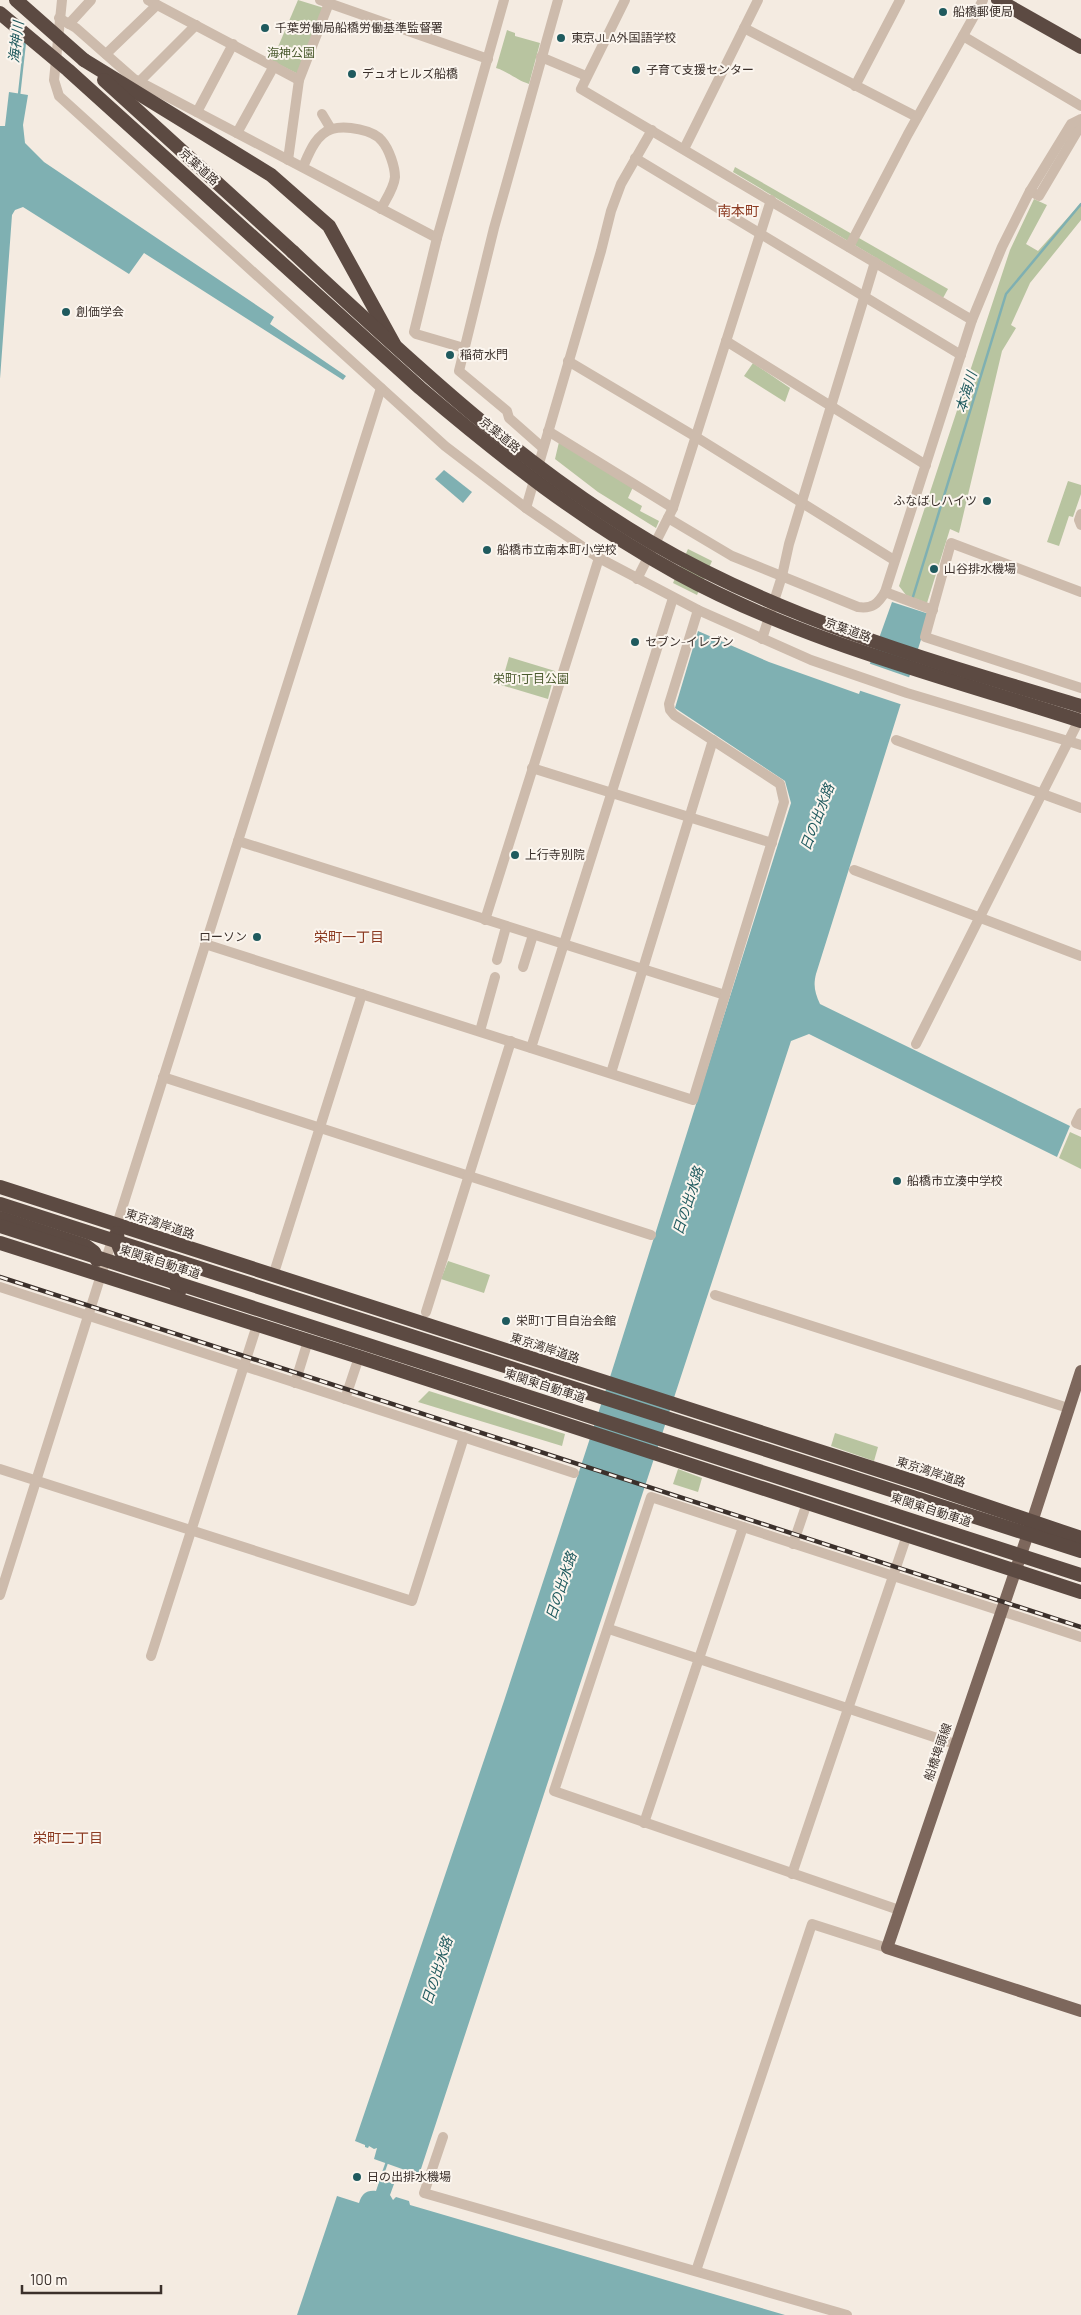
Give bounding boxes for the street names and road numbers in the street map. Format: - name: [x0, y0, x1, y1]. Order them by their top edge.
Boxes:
- street label: 京葉道路: [177, 145, 222, 188]
- street label: 京葉道路: [478, 414, 524, 455]
- street label: 京葉道路: [823, 614, 873, 644]
- street label: 東京湾岸道路: [124, 1205, 197, 1241]
- street label: 東関東自動車道: [118, 1241, 202, 1281]
- street label: 東京湾岸道路: [509, 1329, 582, 1365]
- street label: 東関東自動車道: [503, 1365, 587, 1405]
- street label: 東京湾岸道路: [895, 1453, 968, 1489]
- street label: 東関東自動車道: [889, 1489, 973, 1529]
- street label: 船橋埠頭線: [921, 1721, 953, 1782]

